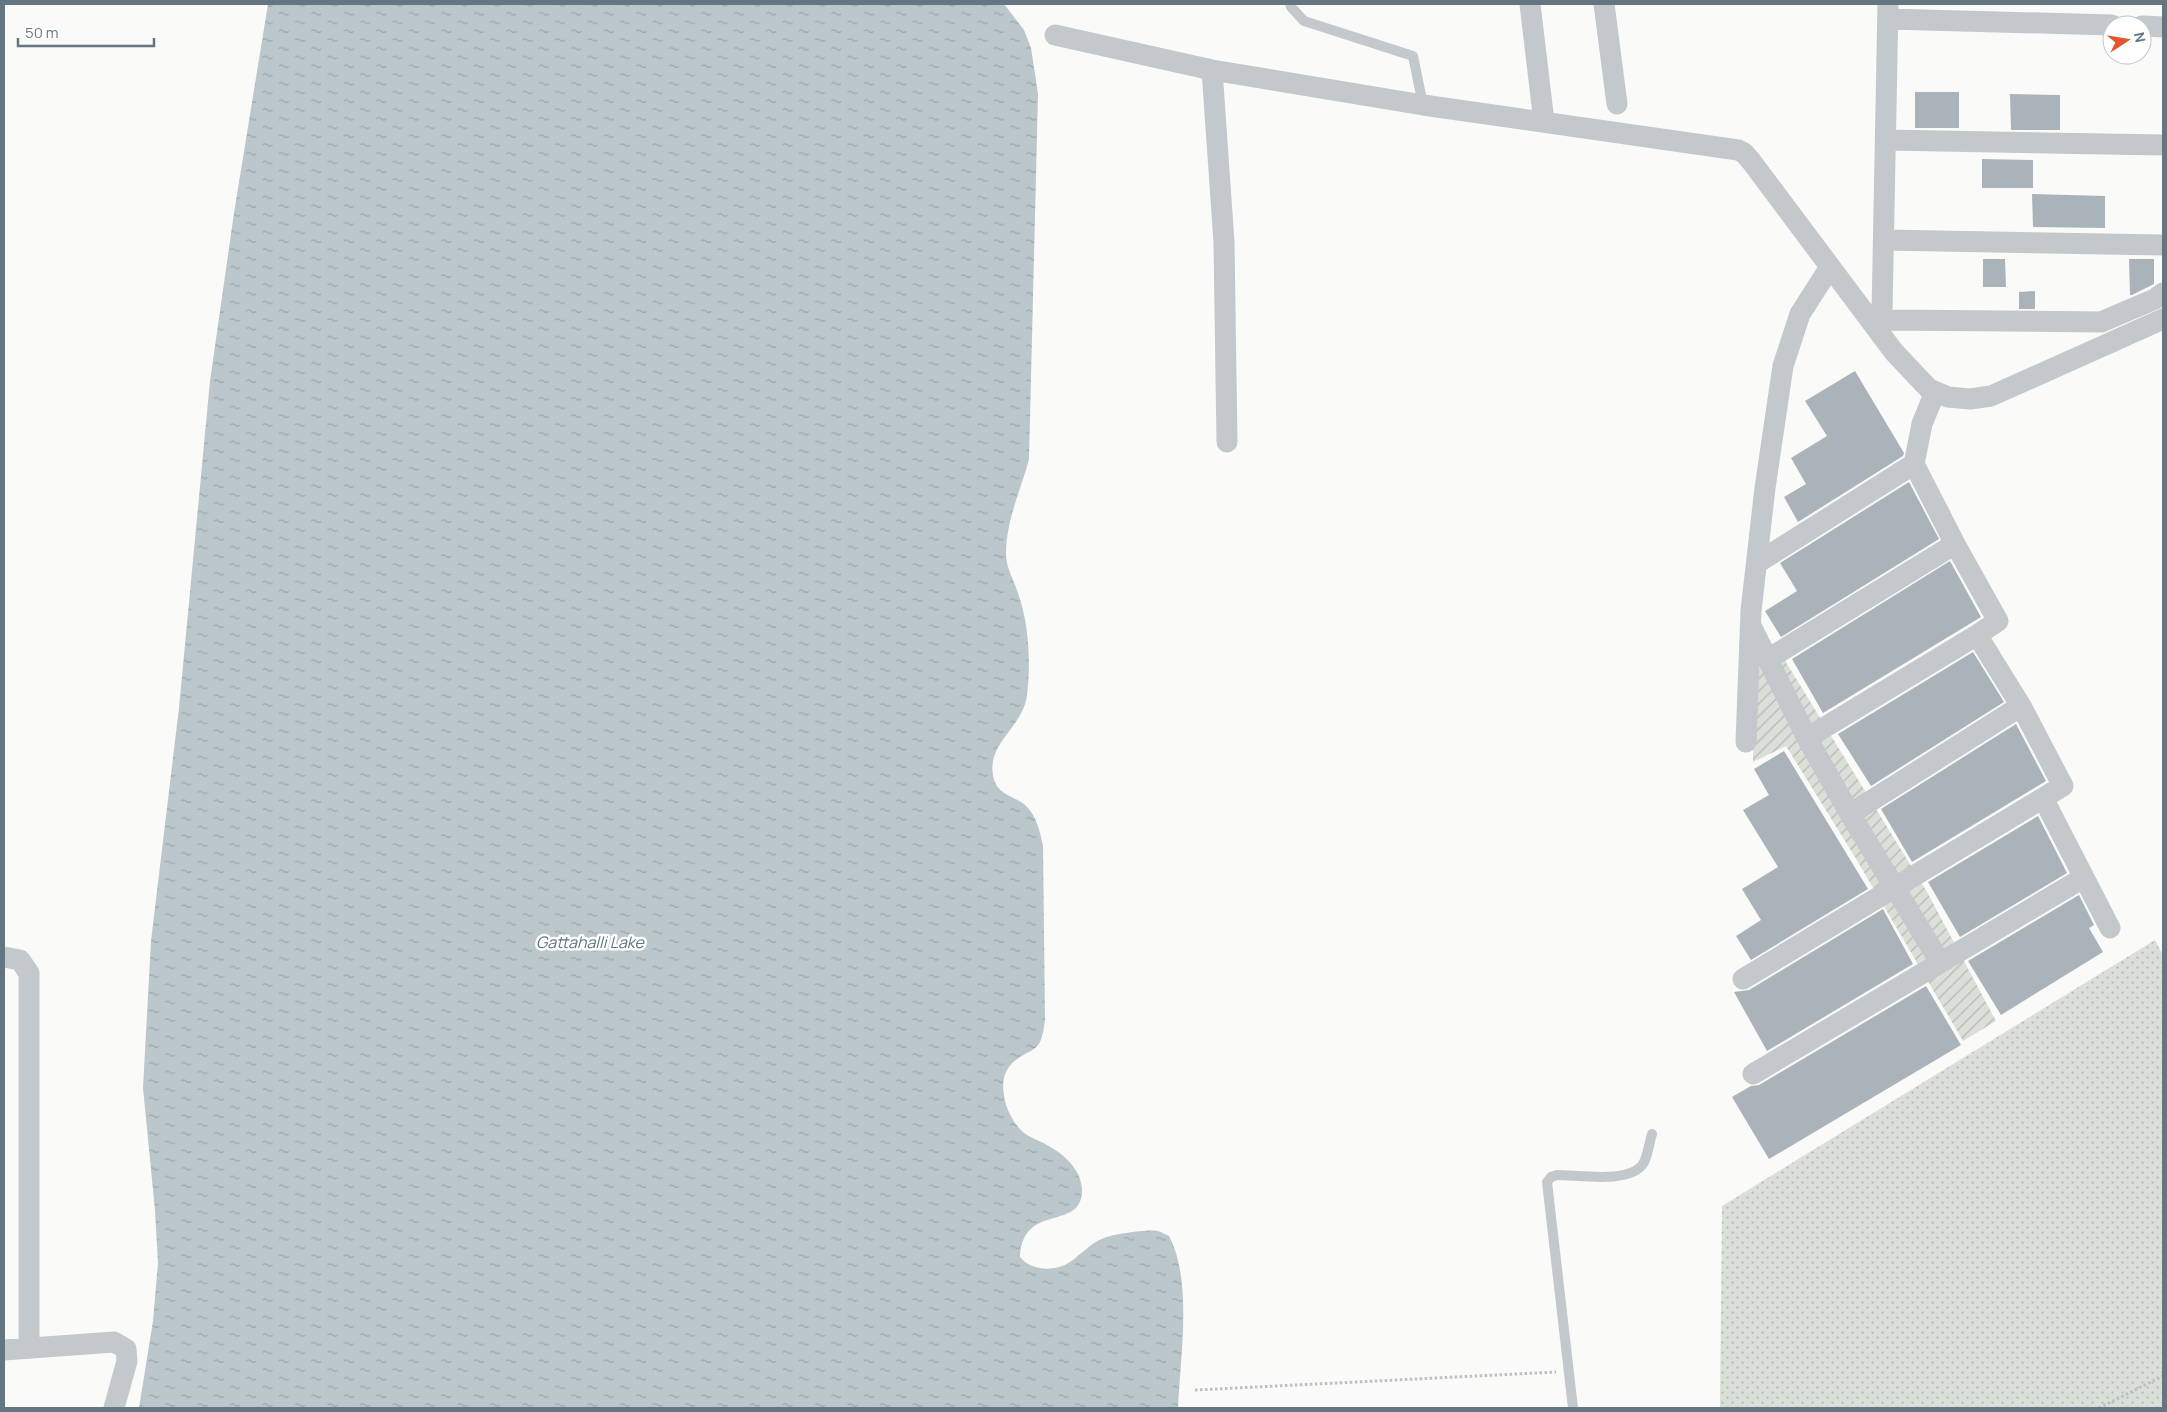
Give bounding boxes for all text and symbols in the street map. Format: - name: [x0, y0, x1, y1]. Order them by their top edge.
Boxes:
- scale bar: [18, 15, 154, 47]
- north arrow: [2102, 15, 2152, 65]
- text: 50 m: [25, 22, 59, 43]
- text: N: [2130, 30, 2151, 44]
- water label: Gattahalli Lake: [536, 931, 646, 953]

